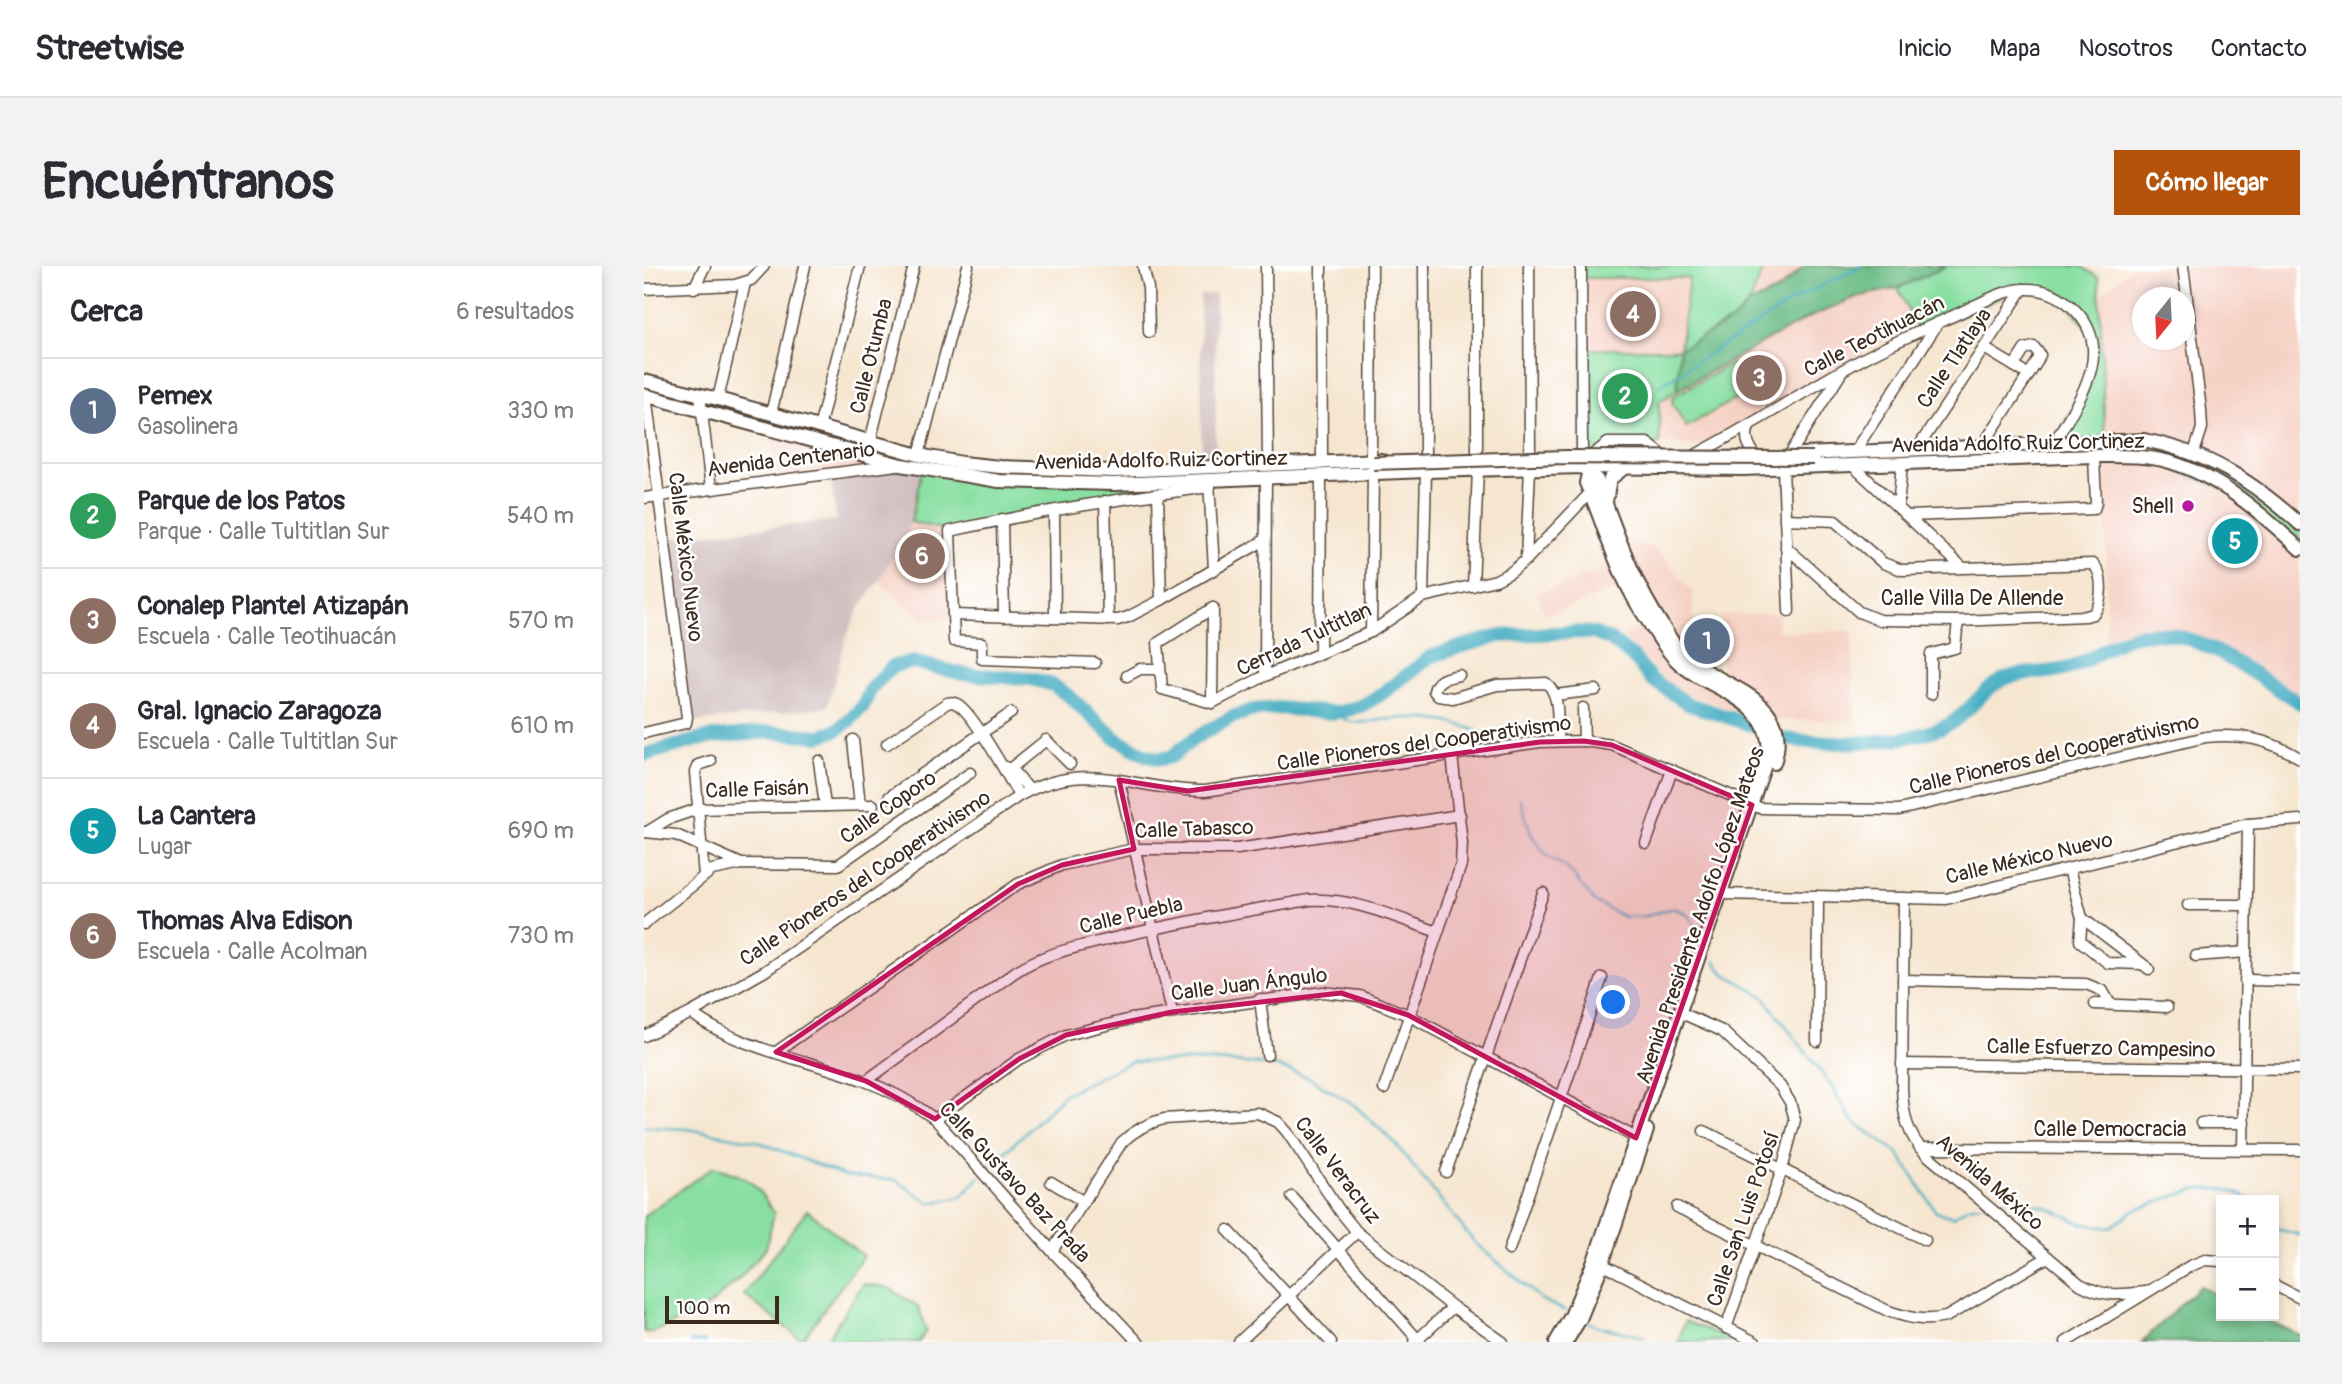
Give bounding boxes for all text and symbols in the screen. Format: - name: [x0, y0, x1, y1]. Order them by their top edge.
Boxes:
- text: Streetwise: [35, 28, 184, 69]
- text: Inicio: [1898, 34, 1952, 63]
- text: Mapa: [1990, 34, 2041, 63]
- text: Nosotros: [2079, 34, 2173, 63]
- text: Contacto: [2211, 34, 2307, 63]
- button: Cómo llegar: [2114, 150, 2300, 215]
- text: Encuéntranos: [42, 152, 334, 213]
- north arrow: [2132, 287, 2195, 350]
- pin: 4: [1610, 288, 1656, 340]
- street label: Calle Teotihuacán: [1799, 289, 1949, 384]
- text: Cerca: [70, 293, 143, 330]
- street label: Calle Otumba: [844, 296, 899, 417]
- text: 6 resultados: [456, 297, 574, 326]
- street label: Calle Tlatlaya: [1911, 303, 1998, 414]
- pin: 3: [1736, 352, 1782, 404]
- pin: 2: [1602, 370, 1648, 422]
- text: Pemex: [137, 380, 213, 412]
- text: 1: [89, 396, 98, 425]
- text: 330 m: [507, 396, 574, 425]
- text: Gasolinera: [137, 412, 238, 441]
- street label: Avenida Adolfo Ruiz Cortinez: [1891, 428, 2145, 459]
- street label: Avenida Centenario: [705, 436, 877, 483]
- street label: Avenida Adolfo Ruiz Cortinez: [1034, 445, 1288, 476]
- street label: Calle México Nuevo: [662, 471, 709, 643]
- text: Parque de los Patos: [137, 485, 345, 517]
- place label: Shell: [2132, 493, 2174, 520]
- marker: Shell: [2180, 498, 2196, 514]
- text: 2: [87, 501, 99, 530]
- text: 540 m: [507, 501, 574, 530]
- pin: 5: [2212, 515, 2258, 567]
- text: Parque · Calle Tultitlan Sur: [137, 517, 389, 546]
- pin: 6: [899, 530, 945, 582]
- street label: Calle Villa De Allende: [1881, 585, 2064, 612]
- text: Conalep Plantel Atizapán: [137, 590, 409, 622]
- street label: Cerrada Tultitlan: [1232, 596, 1376, 683]
- text: 3: [87, 606, 99, 635]
- text: 570 m: [508, 606, 574, 635]
- pin: 1: [1684, 615, 1730, 667]
- text: Escuela · Calle Teotihuacán: [137, 622, 397, 651]
- text: Gral. Ignacio Zaragoza: [137, 695, 382, 727]
- street label: Calle Pioneros del Cooperativismo: [1906, 708, 2202, 801]
- street label: Calle Pioneros del Cooperativismo: [1275, 709, 1573, 778]
- text: 4: [86, 711, 100, 740]
- text: 610 m: [510, 711, 574, 740]
- text: Escuela · Calle Tultitlan Sur: [137, 727, 398, 756]
- street label: Avenida Presidente Adolfo López Mateos: [1630, 742, 1771, 1087]
- street label: Calle Coporo: [835, 764, 942, 850]
- street label: Calle Faisán: [705, 774, 809, 805]
- street label: Calle Pioneros del Cooperativismo: [735, 784, 996, 973]
- text: La Cantera: [137, 800, 256, 832]
- street label: Calle Tabasco: [1134, 814, 1254, 845]
- text: 5: [87, 816, 99, 845]
- text: 690 m: [508, 816, 574, 845]
- street label: Calle México Nuevo: [1943, 826, 2115, 891]
- text: Lugar: [137, 832, 192, 861]
- street label: Calle Puebla: [1077, 890, 1185, 940]
- text: Thomas Alva Edison: [137, 905, 353, 937]
- text: 6: [86, 921, 100, 950]
- text: 730 m: [508, 921, 574, 950]
- text: Escuela · Calle Acolman: [137, 937, 367, 966]
- street label: Calle Juan Ángulo: [1169, 962, 1329, 1007]
- your location: [1596, 985, 1630, 1019]
- street label: Calle Esfuerzo Campesino: [1986, 1033, 2216, 1064]
- street label: Calle Gustavo Baz Prada: [933, 1096, 1096, 1269]
- street label: Calle Veracruz: [1288, 1111, 1387, 1229]
- street label: Calle Democracia: [2034, 1116, 2186, 1143]
- street label: Calle San Luis Potosí: [1701, 1128, 1786, 1310]
- street label: Avenida México: [1930, 1128, 2049, 1237]
- map controls: [2216, 1195, 2279, 1321]
- button: +: [2216, 1195, 2279, 1258]
- button: −: [2216, 1258, 2279, 1321]
- scale bar: [665, 1293, 779, 1325]
- text: 100 m: [676, 1296, 730, 1320]

